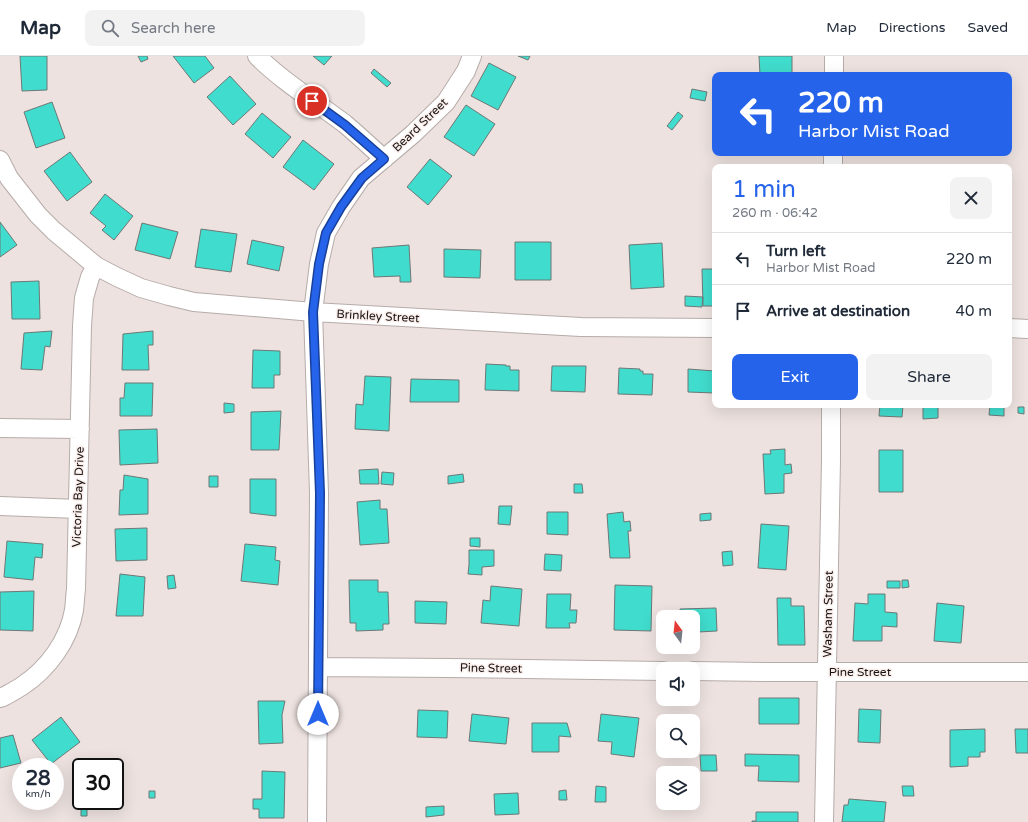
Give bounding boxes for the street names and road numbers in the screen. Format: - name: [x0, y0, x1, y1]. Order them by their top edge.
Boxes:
- street label: Beard Street: [390, 95, 451, 155]
- street label: Brinkley Street: [336, 307, 420, 325]
- street label: Victoria Bay Drive: [69, 446, 87, 548]
- street label: Washam Street: [820, 570, 836, 657]
- street label: Pine Street: [460, 660, 523, 676]
- street label: Pine Street: [829, 665, 892, 679]

